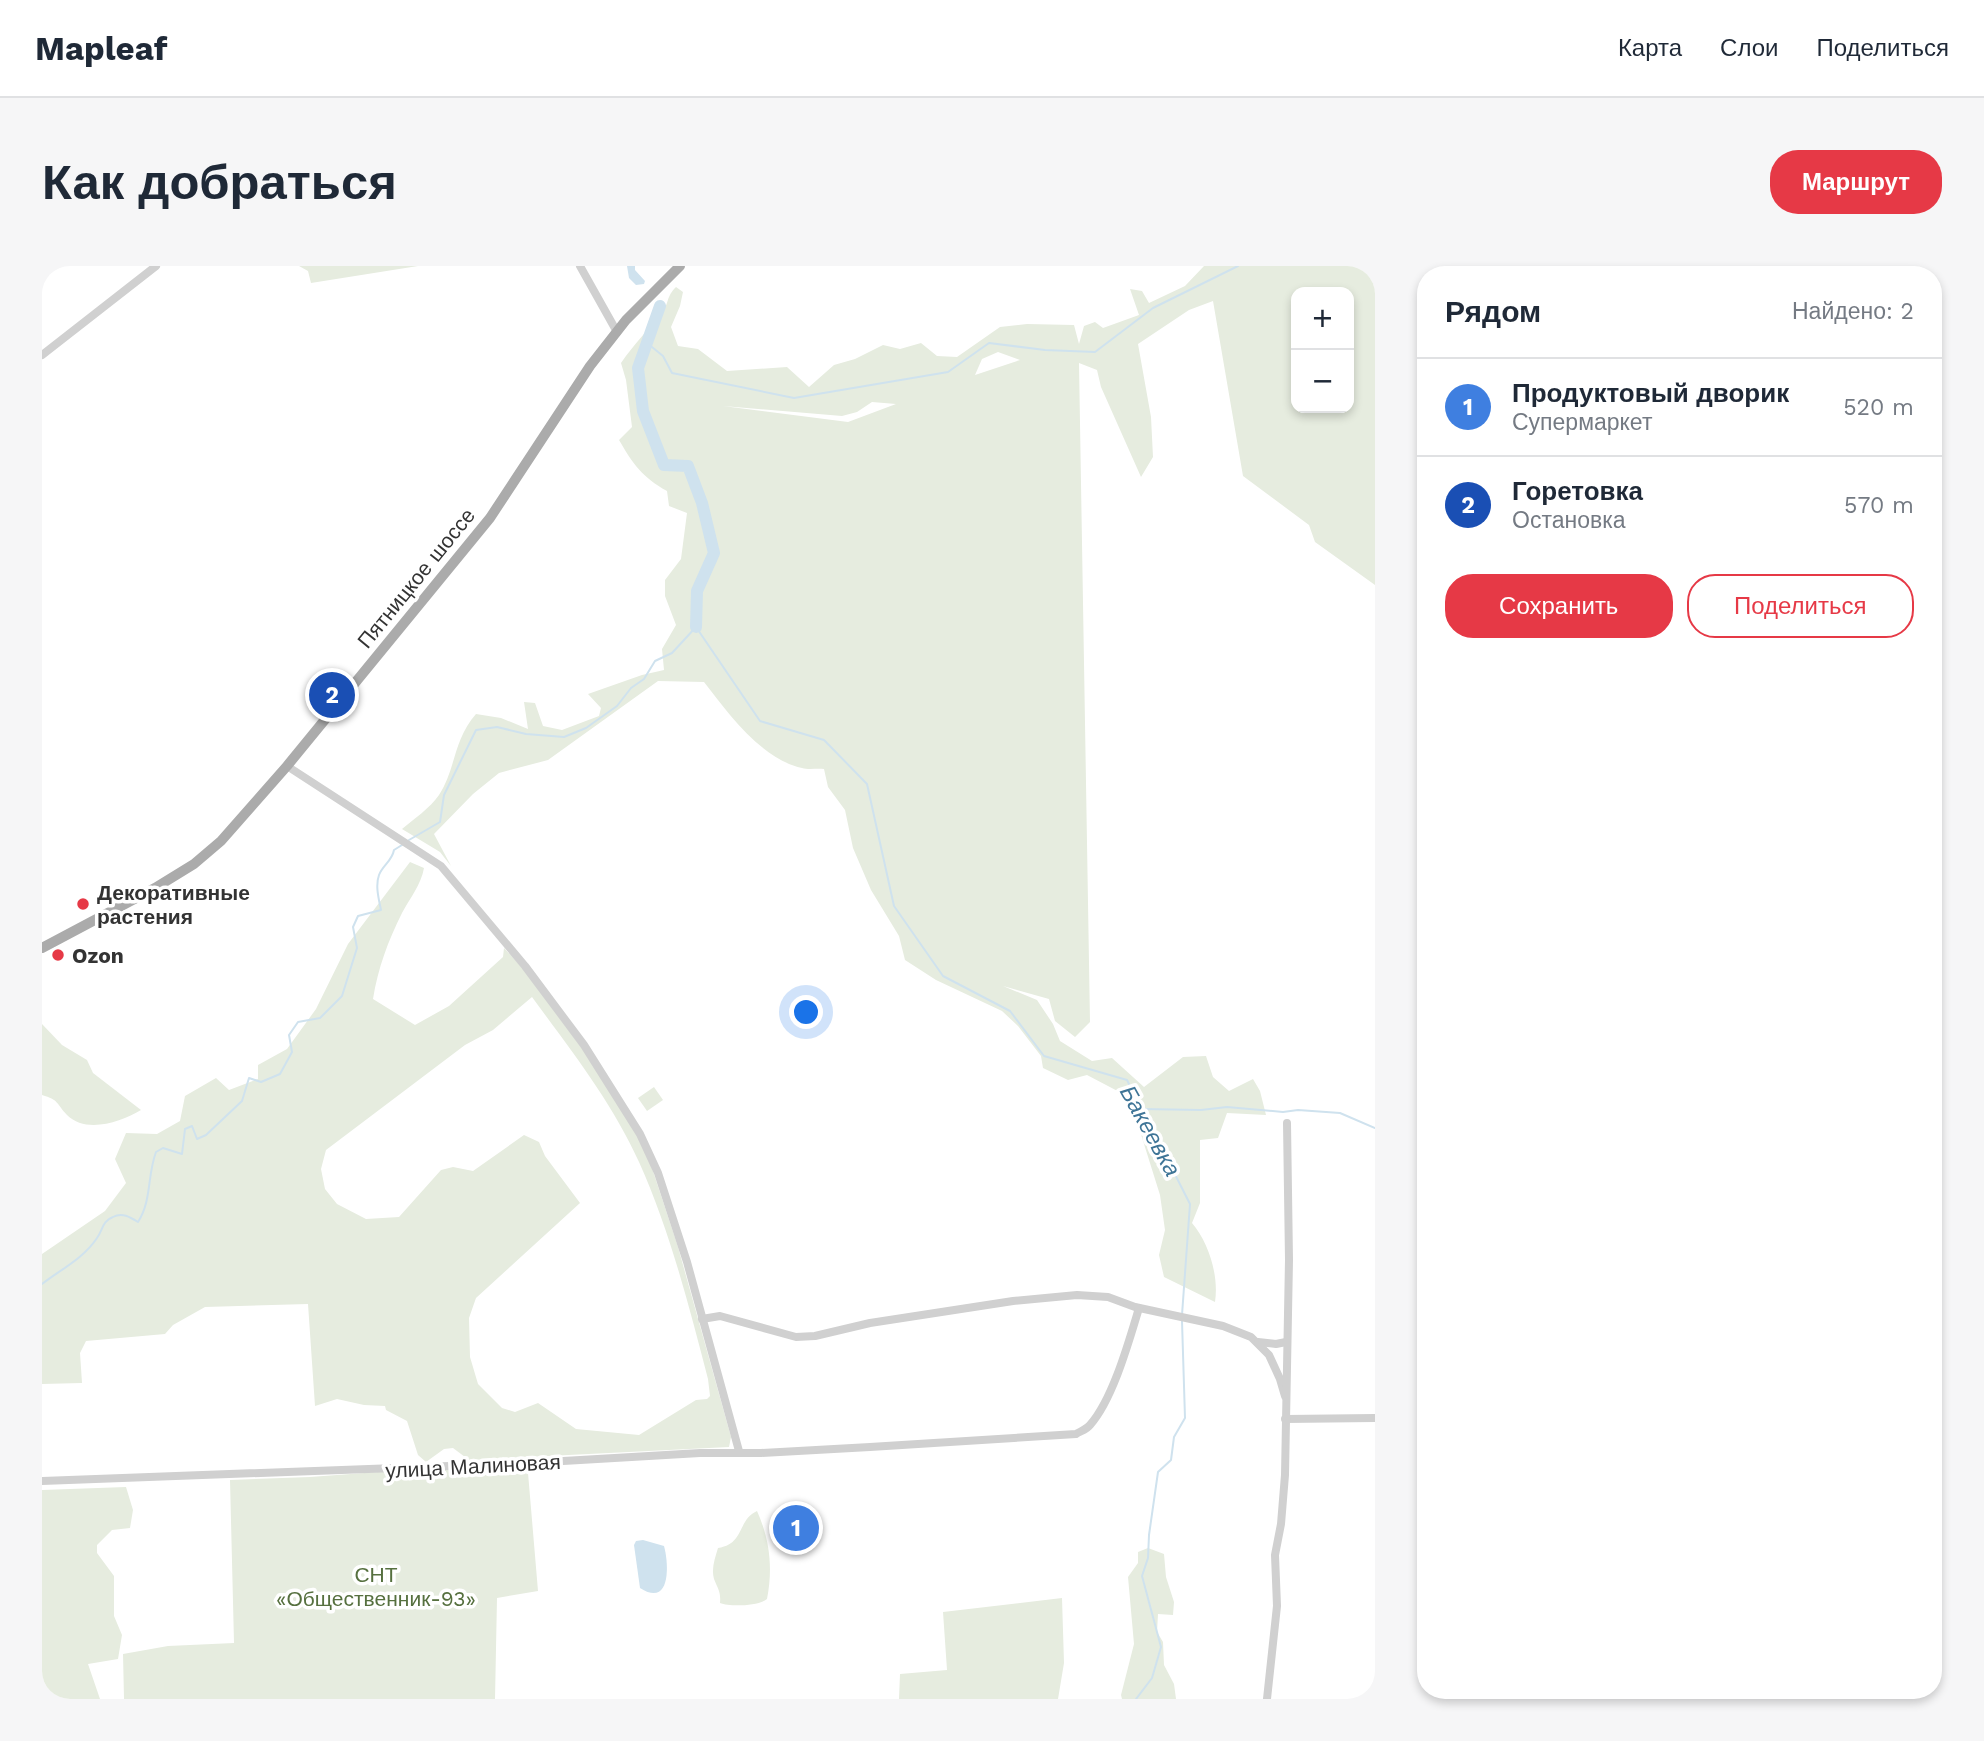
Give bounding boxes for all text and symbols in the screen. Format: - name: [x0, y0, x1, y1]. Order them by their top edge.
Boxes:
- text: Mapleaf: [35, 29, 167, 68]
- text: Карта: [1618, 34, 1682, 62]
- text: Слои: [1720, 34, 1778, 62]
- text: Поделиться: [1816, 34, 1949, 62]
- button: Маршрут: [1770, 150, 1942, 214]
- text: Как добраться: [42, 153, 397, 211]
- map controls: [1291, 287, 1354, 413]
- button: +: [1291, 287, 1354, 350]
- text: Рядом: [1445, 294, 1541, 329]
- text: Найдено: 2: [1792, 298, 1914, 325]
- button: −: [1291, 350, 1354, 413]
- text: Продуктовый дворик: [1512, 378, 1789, 408]
- text: 1: [1463, 394, 1473, 421]
- text: 520 m: [1843, 394, 1914, 421]
- text: Супермаркет: [1512, 409, 1652, 436]
- text: Горетовка: [1512, 476, 1643, 506]
- text: 2: [1461, 492, 1475, 519]
- text: 570 m: [1844, 492, 1914, 519]
- street label: Пятницкое шоссе: [352, 503, 480, 653]
- text: Остановка: [1512, 507, 1626, 534]
- button: Сохранить: [1445, 574, 1673, 638]
- button: Поделиться: [1687, 574, 1914, 638]
- pin: 2: [309, 669, 355, 721]
- place label: Декоративные растения: [97, 880, 250, 929]
- marker: Декоративные растения: [75, 896, 91, 912]
- place label: Ozon: [72, 943, 124, 968]
- marker: Ozon: [50, 947, 66, 963]
- your location: [789, 995, 823, 1029]
- water label: Бакеевка: [1114, 1081, 1186, 1181]
- street label: улица Малиновая: [385, 1449, 561, 1483]
- pin: 1: [773, 1502, 819, 1554]
- park label: СНТ «Общественник-93»: [276, 1562, 476, 1611]

